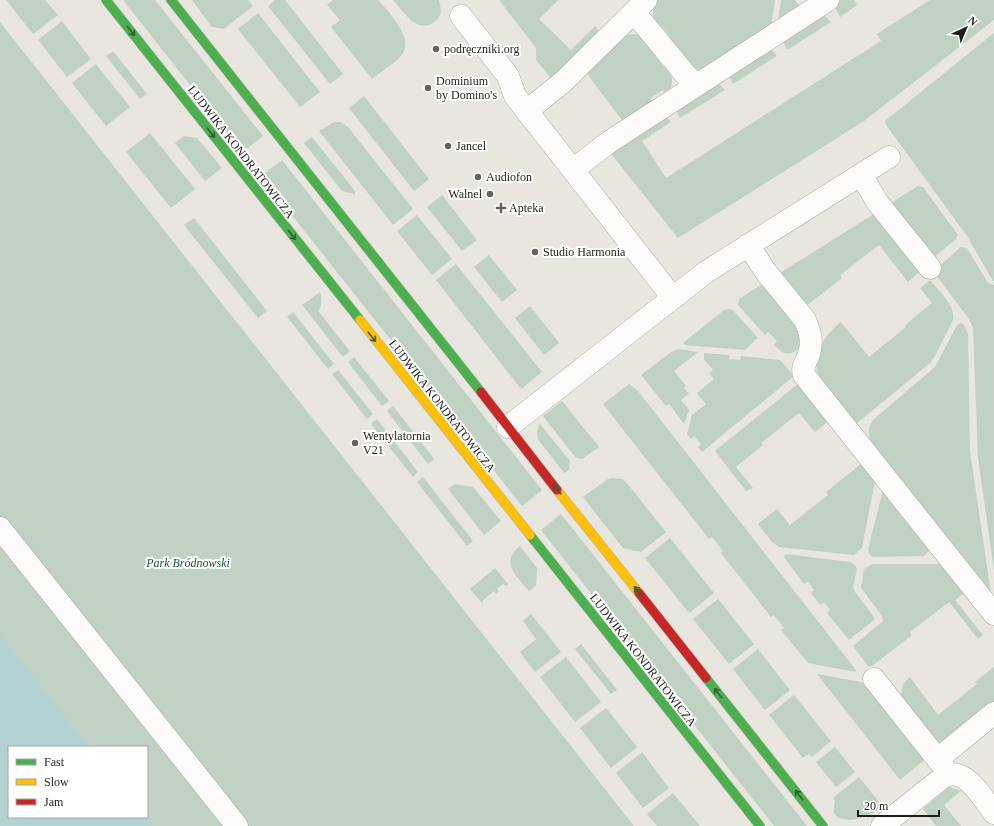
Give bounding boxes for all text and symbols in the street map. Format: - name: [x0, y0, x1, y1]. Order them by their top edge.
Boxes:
- north arrow: [946, 8, 986, 48]
- text: N: [966, 14, 980, 28]
- one-way arrow: [126, 25, 135, 36]
- place label: podręczniki.org: [444, 42, 519, 56]
- marker: podręczniki.org: [431, 44, 441, 54]
- place label: Dominium by Domino's: [436, 74, 497, 102]
- street label: LUDWIKA KONDRATOWICZA: [185, 83, 297, 221]
- marker: Dominium by Domino's: [423, 83, 433, 93]
- one-way arrow: [207, 127, 215, 138]
- place label: Jancel: [456, 139, 487, 153]
- marker: Jancel: [443, 141, 453, 151]
- place label: Audiofon: [486, 170, 532, 184]
- marker: Audiofon: [473, 172, 483, 182]
- place label: Walnel: [448, 187, 483, 201]
- marker: Walnel: [485, 189, 495, 199]
- place label: Apteka: [509, 201, 544, 215]
- marker: Apteka: [496, 203, 506, 213]
- one-way arrow: [287, 229, 296, 240]
- place label: Studio Harmonia: [543, 245, 626, 259]
- marker: Studio Harmonia: [530, 247, 540, 257]
- one-way arrow: [368, 331, 377, 342]
- street label: LUDWIKA KONDRATOWICZA: [386, 337, 498, 475]
- place label: Wentylatornia V21: [363, 429, 431, 457]
- marker: Wentylatornia V21: [350, 438, 360, 448]
- one-way arrow: [553, 484, 562, 495]
- park label: Park Bródnowski: [145, 556, 230, 570]
- one-way arrow: [633, 586, 642, 597]
- street label: LUDWIKA KONDRATOWICZA: [587, 591, 699, 729]
- one-way arrow: [714, 688, 723, 699]
- legend: [8, 746, 148, 818]
- text: Fast: [44, 755, 65, 769]
- text: Slow: [44, 775, 69, 789]
- one-way arrow: [795, 790, 803, 801]
- scale bar: [858, 792, 939, 818]
- text: Jam: [44, 795, 64, 809]
- text: 20 m: [864, 799, 889, 813]

